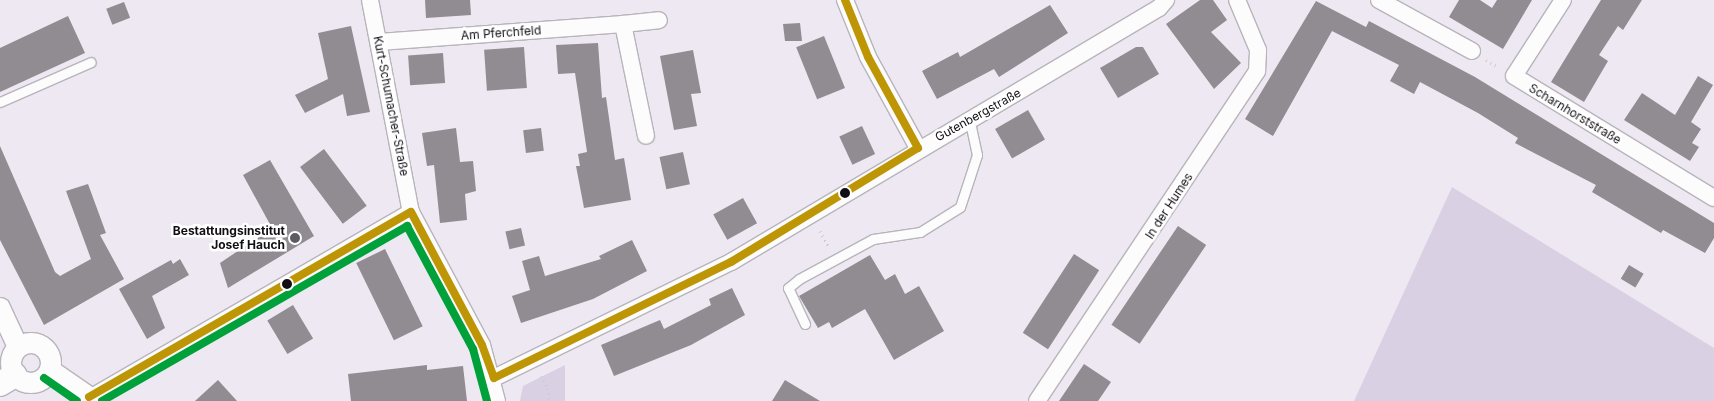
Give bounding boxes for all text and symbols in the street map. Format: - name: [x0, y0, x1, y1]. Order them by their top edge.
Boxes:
- street label: Am Pferchfeld: [460, 23, 542, 43]
- street label: Kurt-Schumacher-Straße: [370, 35, 412, 177]
- street label: Scharnhorststraße: [1526, 81, 1624, 147]
- street label: Gutenbergstraße: [933, 85, 1023, 145]
- street label: In der Humes: [1142, 170, 1196, 242]
- unlabelled marker: [840, 188, 850, 198]
- place label: Bestattungsinstitut Josef Hauch: [173, 224, 285, 252]
- marker: Bestattungsinstitut Josef Hauch: [289, 232, 301, 244]
- unlabelled marker: [282, 279, 292, 289]

